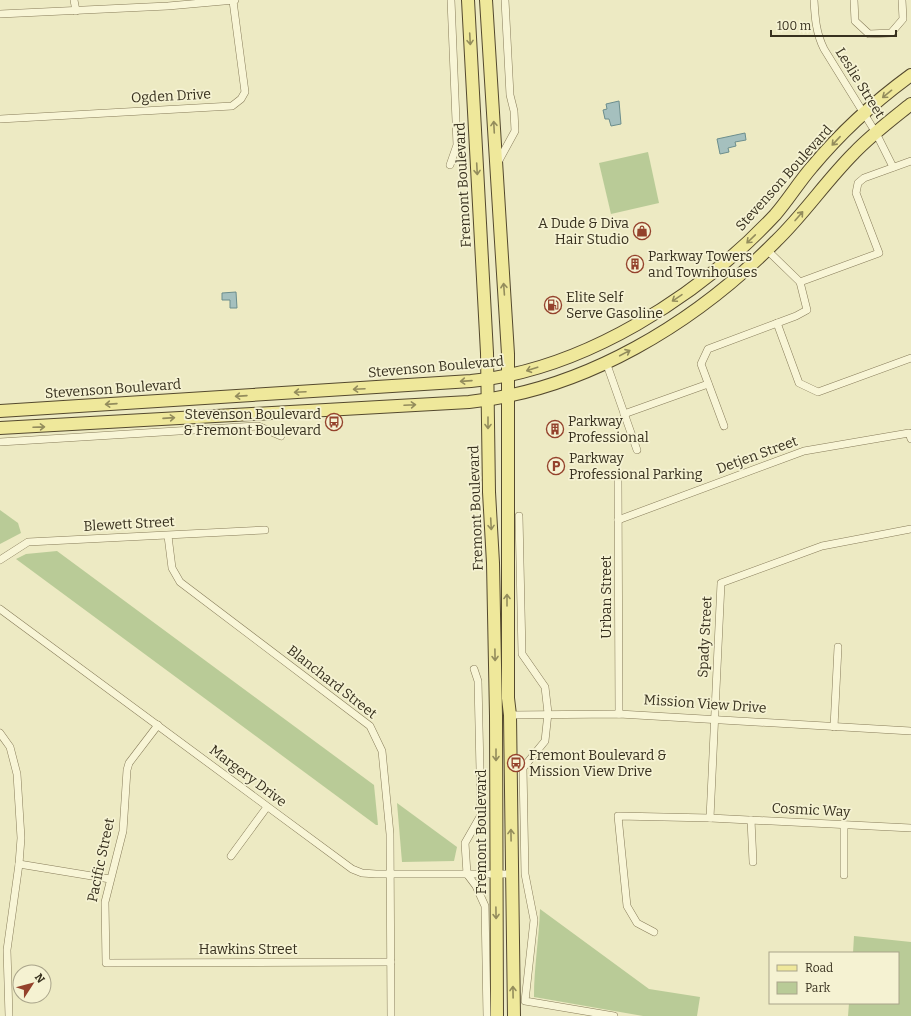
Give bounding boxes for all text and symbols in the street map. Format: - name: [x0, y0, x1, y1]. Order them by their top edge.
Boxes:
- scale bar: [771, 12, 896, 38]
- text: 100 m: [777, 19, 812, 33]
- one-way arrow: [466, 32, 474, 45]
- street label: Leslie Street: [832, 45, 888, 121]
- street label: Ogden Drive: [131, 85, 211, 107]
- one-way arrow: [881, 89, 892, 98]
- one-way arrow: [490, 121, 497, 134]
- street label: Fremont Boulevard: [451, 122, 475, 248]
- street label: Stevenson Boulevard: [732, 122, 836, 234]
- one-way arrow: [831, 136, 841, 146]
- one-way arrow: [474, 162, 481, 175]
- one-way arrow: [795, 211, 804, 221]
- place label: A Dude & Diva Hair Studio: [538, 215, 629, 248]
- shop icon: A Dude & Diva Hair Studio: [632, 221, 652, 241]
- one-way arrow: [746, 234, 756, 244]
- place label: Parkway Towers and Townhouses: [648, 248, 757, 281]
- building icon: Parkway Towers and Townhouses: [625, 254, 645, 274]
- one-way arrow: [500, 283, 508, 296]
- place label: Elite Self Serve Gasoline: [566, 289, 663, 322]
- one-way arrow: [672, 294, 683, 302]
- fuel station icon: Elite Self Serve Gasoline: [543, 295, 563, 315]
- one-way arrow: [619, 348, 631, 356]
- street label: Stevenson Boulevard: [367, 353, 505, 381]
- one-way arrow: [526, 366, 539, 373]
- street label: Stevenson Boulevard: [44, 376, 182, 402]
- one-way arrow: [460, 378, 473, 385]
- one-way arrow: [353, 385, 366, 392]
- one-way arrow: [294, 389, 307, 396]
- one-way arrow: [235, 393, 248, 400]
- one-way arrow: [105, 401, 118, 408]
- one-way arrow: [403, 402, 416, 409]
- place label: Stevenson Boulevard & Fremont Boulevard: [183, 406, 321, 439]
- bus stop icon: Stevenson Boulevard & Fremont Boulevard: [324, 412, 344, 432]
- place label: Parkway Professional: [568, 413, 649, 446]
- one-way arrow: [162, 415, 175, 422]
- one-way arrow: [484, 416, 492, 429]
- building icon: Parkway Professional: [545, 419, 565, 439]
- one-way arrow: [32, 423, 45, 430]
- street label: Detjen Street: [714, 432, 800, 478]
- street label: Fremont Boulevard: [465, 445, 487, 571]
- place label: Parkway Professional Parking: [569, 450, 703, 483]
- parking icon: Parkway Professional Parking: [546, 456, 566, 476]
- street label: Blewett Street: [83, 513, 175, 535]
- one-way arrow: [487, 517, 494, 530]
- street label: Urban Street: [598, 555, 615, 639]
- one-way arrow: [504, 594, 511, 607]
- street label: Spady Street: [694, 596, 716, 678]
- street label: Blanchard Street: [284, 642, 380, 722]
- one-way arrow: [491, 648, 499, 661]
- street label: Mission View Drive: [643, 691, 767, 717]
- street label: Margery Drive: [206, 741, 290, 811]
- place label: Fremont Boulevard & Mission View Drive: [529, 747, 667, 780]
- one-way arrow: [492, 748, 500, 761]
- bus stop icon: Fremont Boulevard & Mission View Drive: [506, 753, 526, 773]
- street label: Fremont Boulevard: [473, 769, 490, 895]
- street label: Cosmic Way: [771, 799, 851, 821]
- street label: Pacific Street: [84, 816, 118, 904]
- one-way arrow: [507, 829, 515, 842]
- one-way arrow: [492, 906, 500, 919]
- street label: Hawkins Street: [198, 941, 298, 958]
- legend: [769, 952, 899, 1004]
- text: Road: [805, 961, 833, 975]
- north arrow: [12, 964, 52, 1004]
- text: N: [32, 971, 48, 986]
- text: Park: [805, 981, 831, 995]
- one-way arrow: [510, 986, 517, 999]

